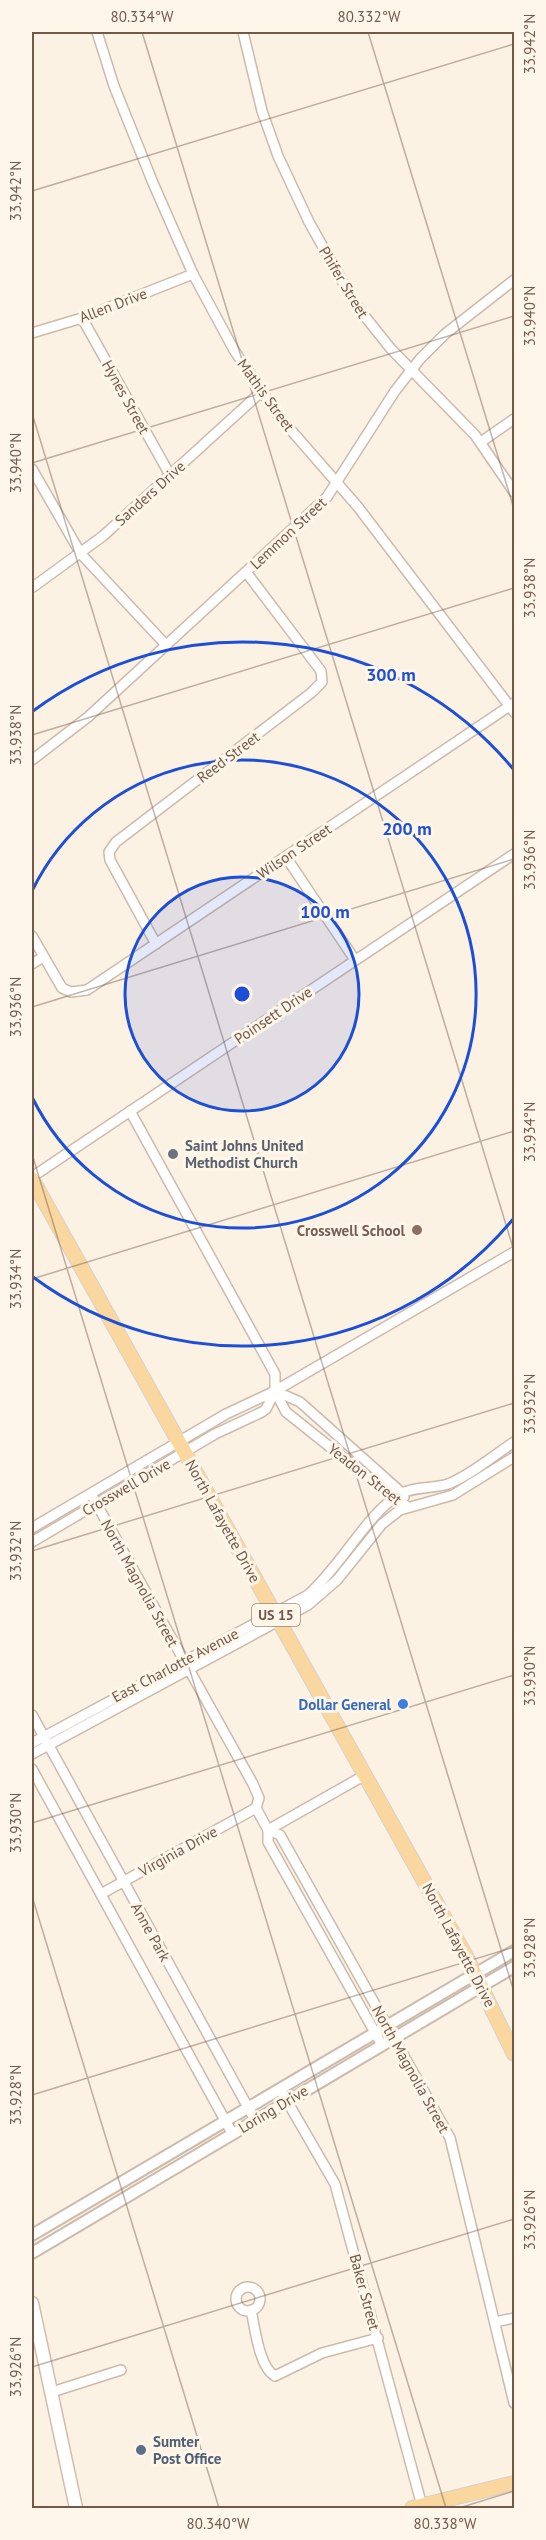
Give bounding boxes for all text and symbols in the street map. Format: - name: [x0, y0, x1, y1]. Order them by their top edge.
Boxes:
- text: 80.334°W: [111, 7, 174, 26]
- text: 80.332°W: [338, 7, 401, 26]
- text: 33.942°N: [520, 14, 539, 74]
- text: 33.942°N: [6, 161, 25, 221]
- street label: Phifer Street: [315, 243, 373, 321]
- street label: Allen Drive: [76, 283, 150, 327]
- text: 33.940°N: [520, 286, 539, 346]
- street label: Mathis Street: [233, 355, 299, 435]
- street label: Hynes Street: [98, 357, 154, 437]
- text: 33.940°N: [6, 433, 25, 493]
- street label: Sanders Drive: [111, 456, 189, 530]
- street label: Lemmon Street: [246, 493, 330, 573]
- text: 33.938°N: [520, 558, 539, 618]
- text: 300 m: [366, 663, 416, 686]
- text: 33.938°N: [6, 705, 25, 765]
- street label: Reed Street: [193, 727, 263, 787]
- text: 200 m: [382, 817, 432, 840]
- street label: Wilson Street: [253, 819, 335, 883]
- text: 33.936°N: [520, 830, 539, 890]
- text: 100 m: [300, 900, 350, 923]
- text: 33.936°N: [6, 977, 25, 1037]
- street label: Poinsett Drive: [230, 982, 316, 1048]
- centre of rings: [232, 984, 252, 1004]
- text: 33.934°N: [520, 1102, 539, 1162]
- place label: Saint Johns United Methodist Church: [185, 1136, 304, 1172]
- marker: Saint Johns United Methodist Church: [166, 1147, 180, 1161]
- place label: Crosswell School: [297, 1221, 406, 1240]
- marker: Crosswell School: [410, 1223, 424, 1237]
- text: 33.934°N: [6, 1249, 25, 1309]
- text: 33.932°N: [520, 1374, 539, 1434]
- street label: Yeadon Street: [324, 1439, 406, 1509]
- street label: Crosswell Drive: [78, 1454, 174, 1520]
- street label: North Lafayette Drive: [181, 1456, 265, 1586]
- street label: North Magnolia Street: [97, 1516, 183, 1650]
- text: 33.932°N: [6, 1521, 25, 1581]
- road number: US 15: [252, 1604, 300, 1626]
- street label: East Charlotte Avenue: [108, 1624, 242, 1706]
- text: 33.930°N: [520, 1646, 539, 1706]
- place label: Dollar General: [298, 1695, 392, 1714]
- marker: Dollar General: [396, 1697, 410, 1711]
- text: 33.930°N: [6, 1793, 25, 1853]
- street label: Virginia Drive: [134, 1822, 221, 1881]
- street label: North Lafayette Drive: [418, 1880, 500, 2010]
- street label: Anne Park: [127, 1899, 175, 1965]
- text: 33.928°N: [520, 1918, 539, 1978]
- street label: North Magnolia Street: [368, 2002, 454, 2136]
- text: 33.928°N: [6, 2065, 25, 2125]
- street label: Loring Drive: [235, 2081, 311, 2137]
- text: 33.926°N: [520, 2190, 539, 2250]
- street label: Baker Street: [346, 2252, 384, 2332]
- text: 33.926°N: [6, 2337, 25, 2397]
- place label: Sumter Post Office: [153, 2432, 222, 2468]
- marker: Sumter Post Office: [134, 2443, 148, 2457]
- text: 80.340°W: [187, 2514, 250, 2533]
- text: 80.338°W: [414, 2514, 477, 2533]

